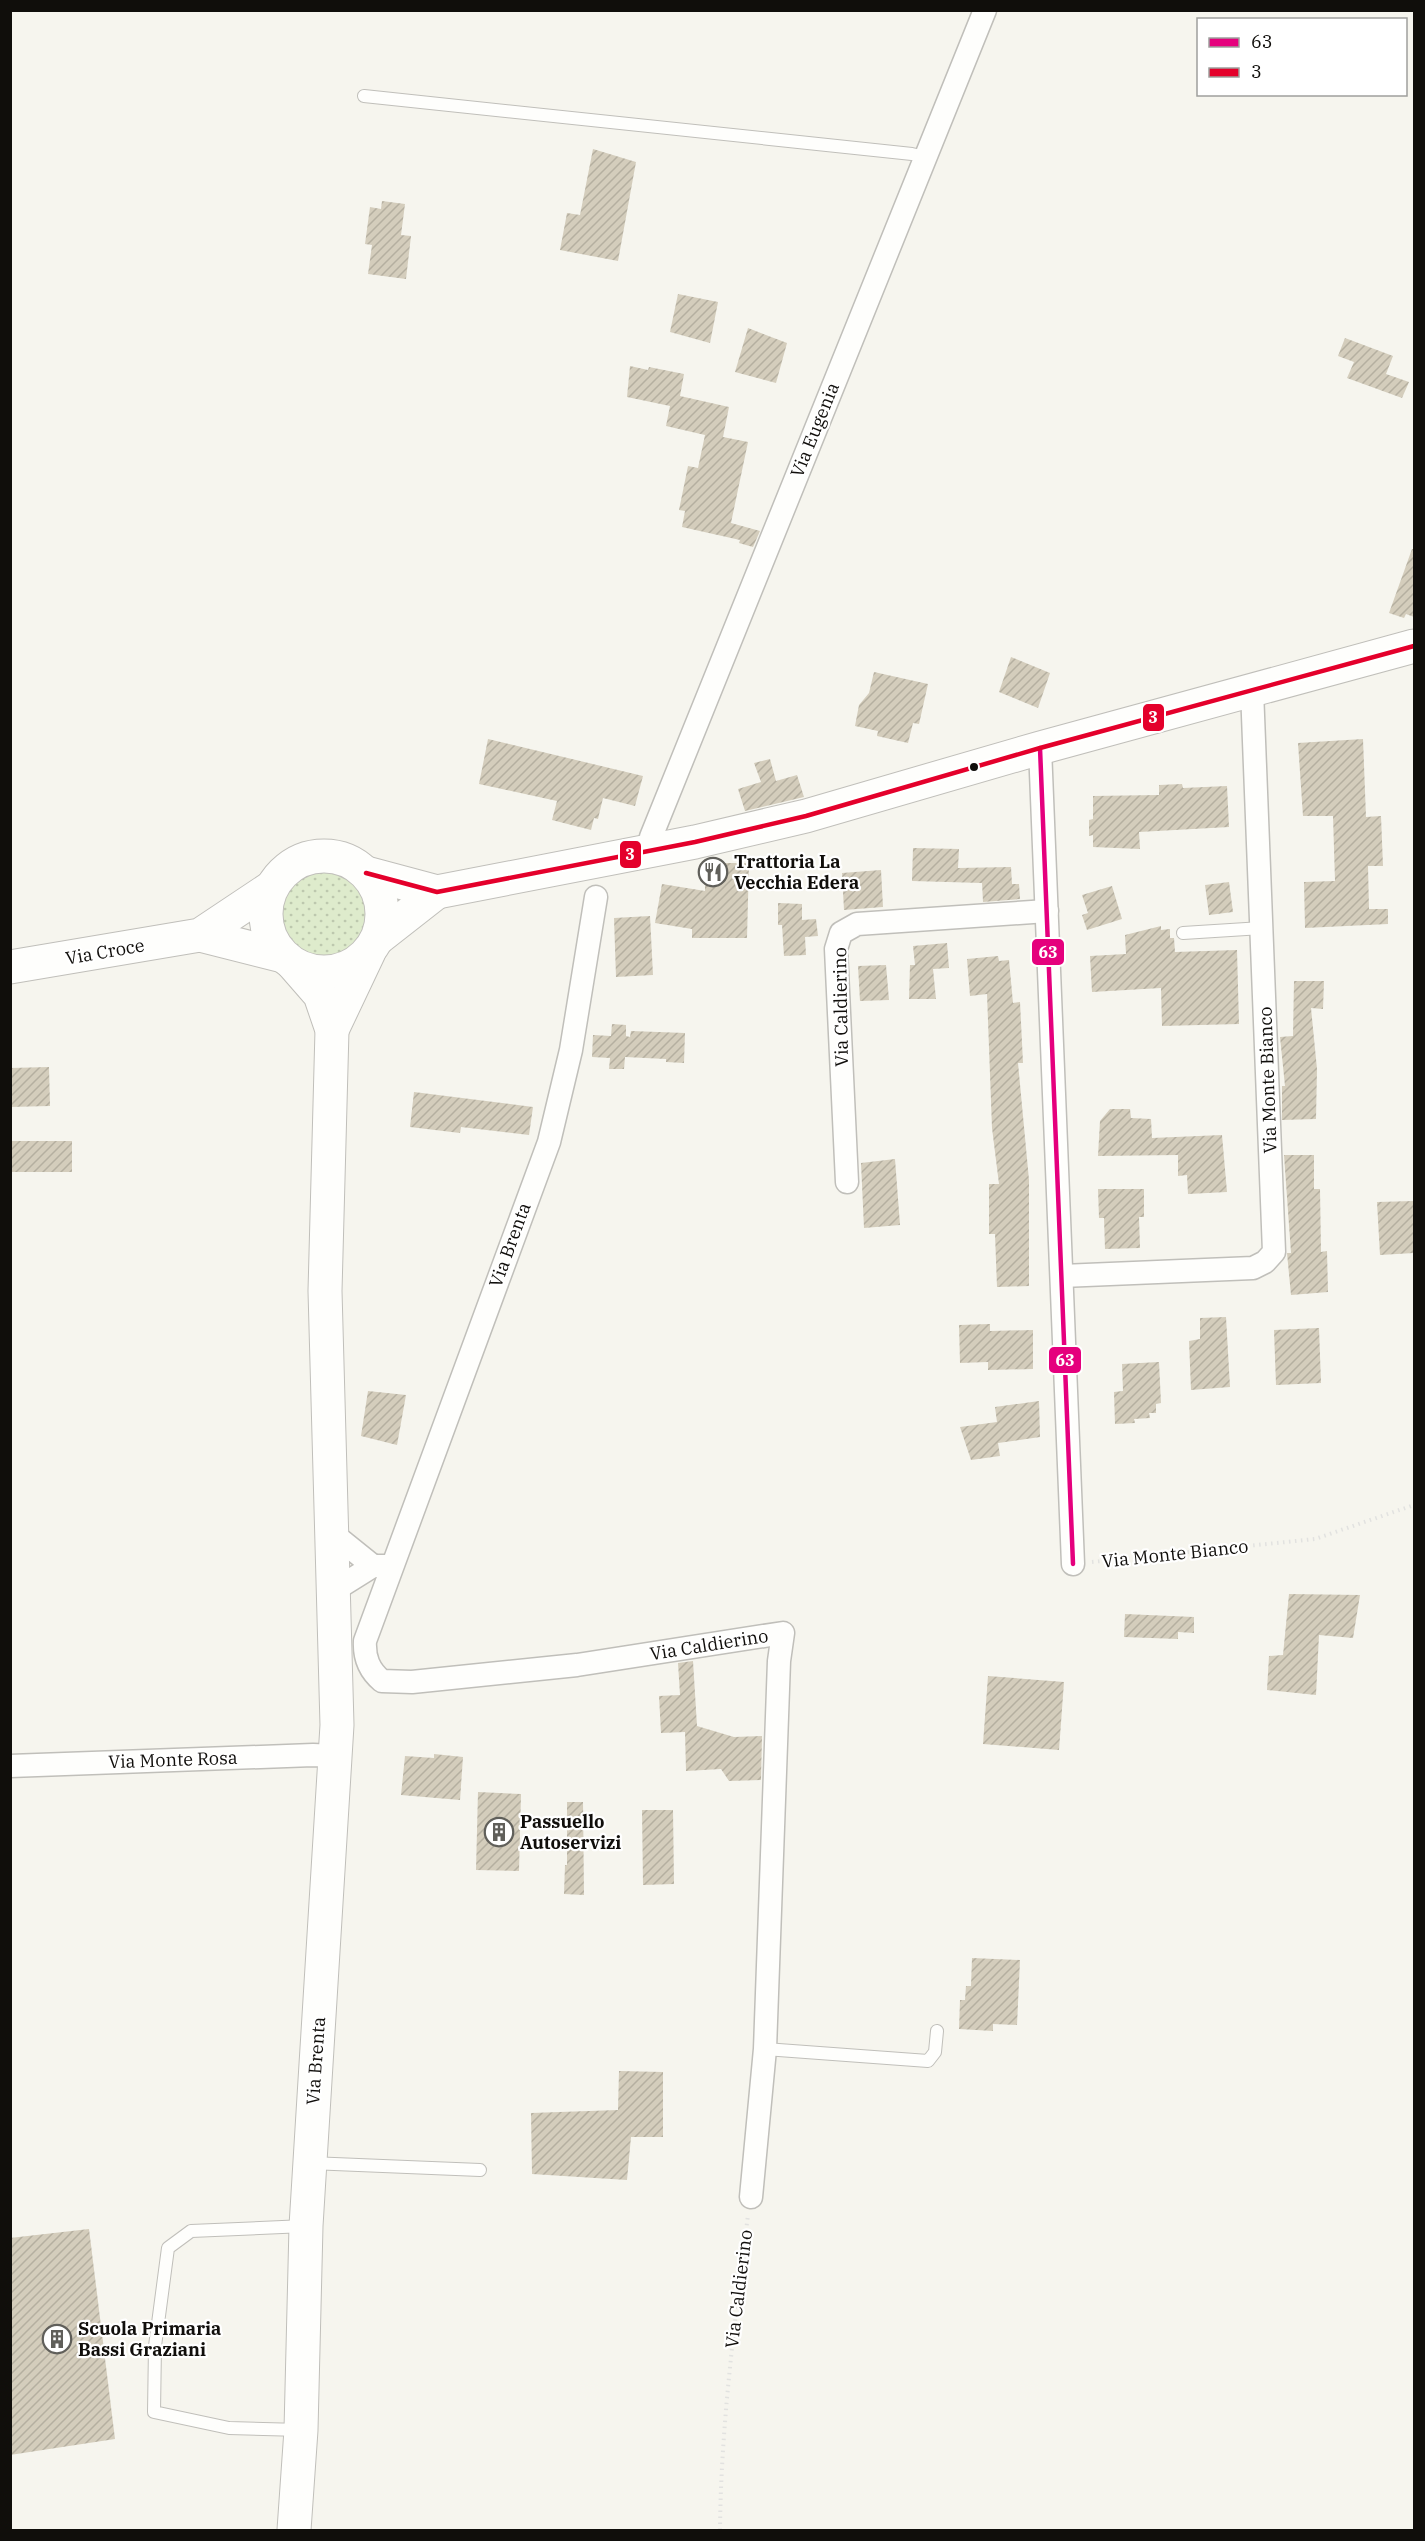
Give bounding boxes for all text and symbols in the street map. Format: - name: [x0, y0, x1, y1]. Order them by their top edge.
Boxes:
- legend: [1197, 18, 1407, 96]
- text: 63: [1251, 30, 1273, 53]
- text: 3: [1251, 60, 1262, 83]
- street label: Via Eugenia: [785, 379, 844, 481]
- line badge: 3: [1142, 703, 1165, 732]
- text: 3: [1148, 707, 1158, 727]
- unlabelled marker: [968, 761, 980, 773]
- line badge: 3: [619, 840, 642, 869]
- text: 3: [625, 844, 635, 864]
- place label: Trattoria La Vecchia Edera: [734, 850, 859, 894]
- restaurant icon: Trattoria La Vecchia Edera: [697, 856, 729, 888]
- street label: Via Croce: [64, 933, 146, 970]
- line badge: 63: [1031, 938, 1065, 966]
- text: 63: [1038, 942, 1058, 962]
- street label: Via Caldierino: [828, 947, 853, 1067]
- street label: Via Monte Bianco: [1253, 1006, 1282, 1154]
- street label: Via Brenta: [484, 1199, 536, 1290]
- line badge: 63: [1048, 1346, 1082, 1374]
- text: 63: [1055, 1350, 1075, 1370]
- street label: Via Monte Bianco: [1101, 1534, 1249, 1573]
- street label: Via Caldierino: [648, 1624, 770, 1665]
- street label: Via Monte Rosa: [108, 1746, 238, 1773]
- place label: Passuello Autoservizi: [520, 1810, 621, 1854]
- building icon: Passuello Autoservizi: [483, 1816, 515, 1848]
- street label: Via Brenta: [301, 2016, 330, 2106]
- street label: Via Caldierino: [720, 2228, 757, 2350]
- place label: Scuola Primaria Bassi Graziani: [78, 2317, 221, 2361]
- building icon: Scuola Primaria Bassi Graziani: [41, 2323, 73, 2355]

